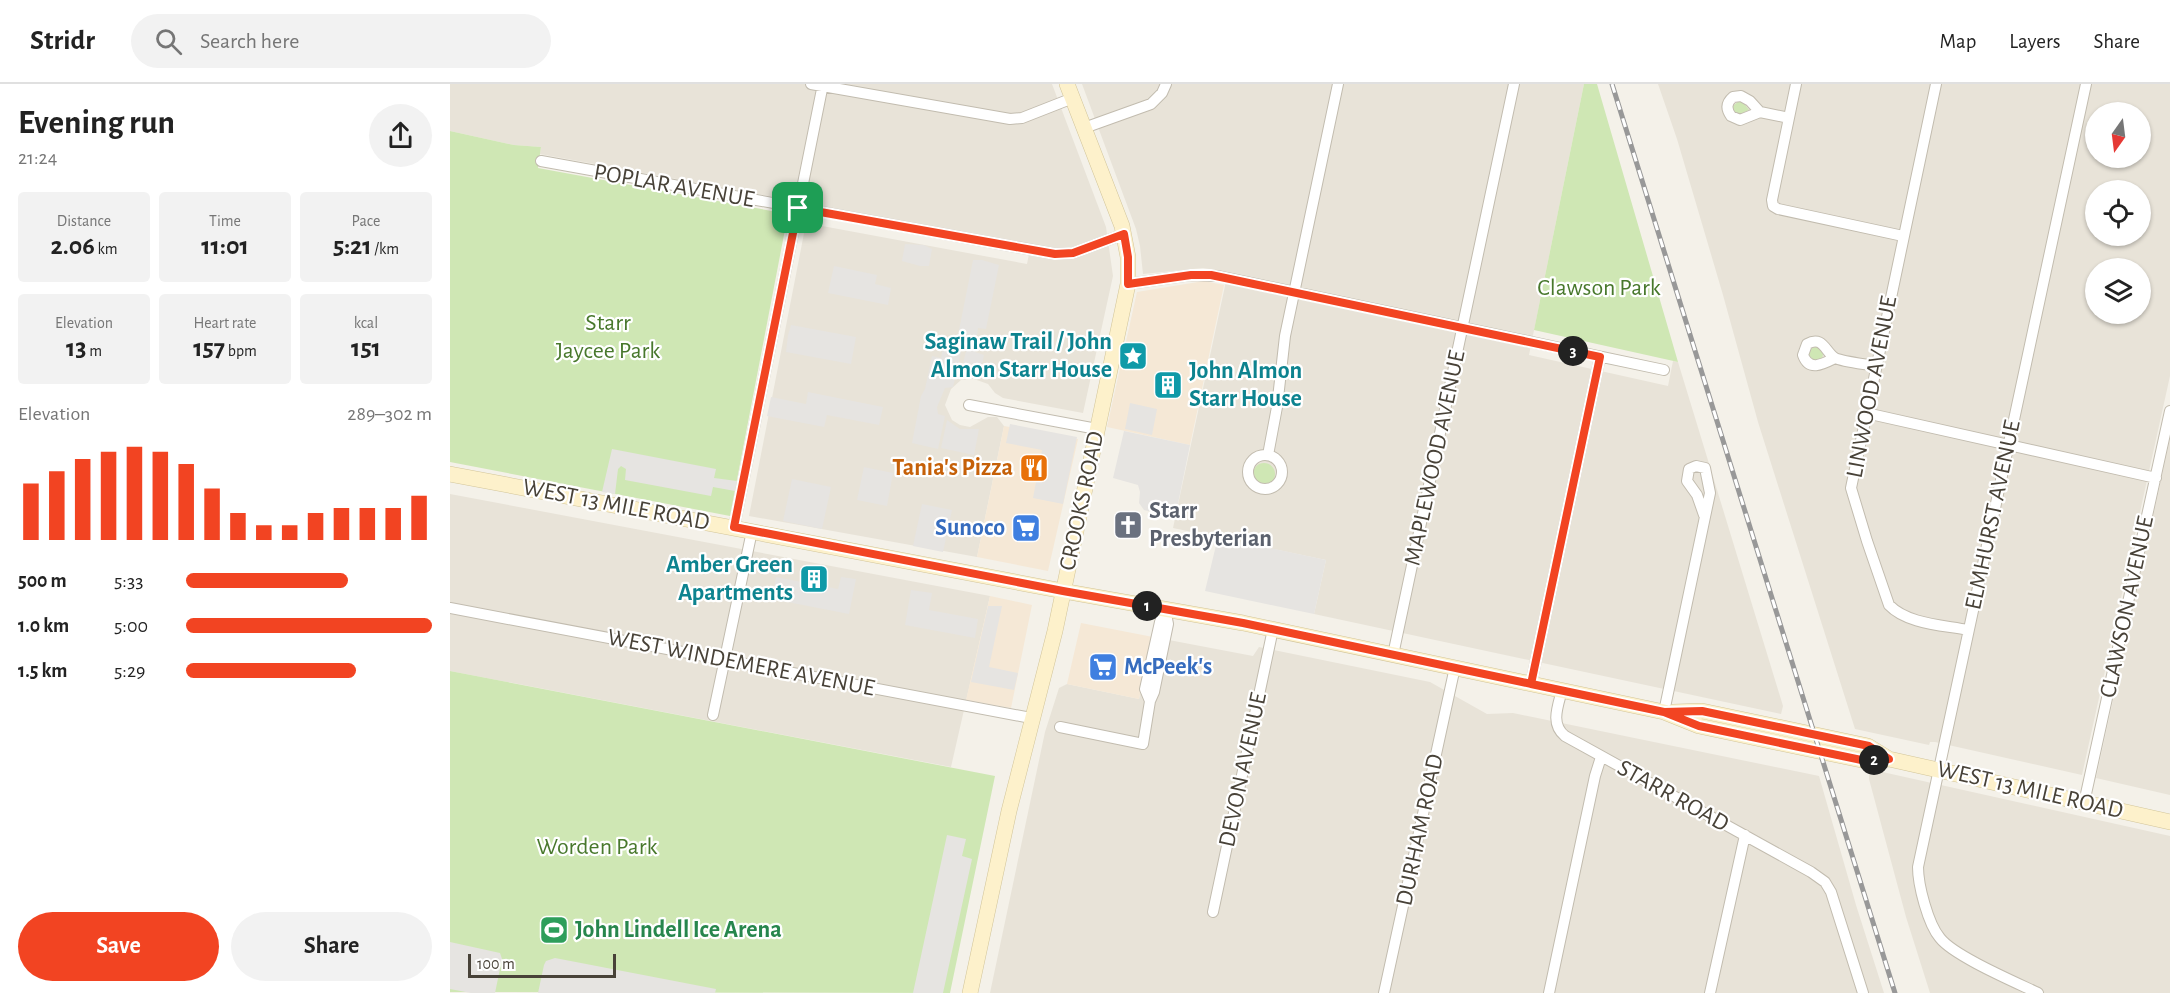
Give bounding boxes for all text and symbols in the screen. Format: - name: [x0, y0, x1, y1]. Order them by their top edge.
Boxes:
- search box: [131, 14, 551, 68]
- icon: search: [152, 25, 185, 58]
- text: Stridr: [30, 27, 95, 55]
- text: Search here: [200, 30, 299, 52]
- text: Map: [1940, 31, 1976, 52]
- text: Layers: [2009, 31, 2060, 52]
- text: Share: [2093, 31, 2140, 52]
- north arrow: [2085, 102, 2151, 168]
- map controls: [2085, 102, 2151, 324]
- button: share: [369, 104, 432, 167]
- text: Evening run: [18, 107, 175, 140]
- text: 21:24: [18, 148, 57, 168]
- street label: POPLAR AVENUE: [592, 160, 757, 212]
- button: locate: [2085, 180, 2151, 246]
- pin: [772, 182, 823, 233]
- icon: arrive: [781, 191, 814, 224]
- text: Distance: [57, 213, 111, 229]
- text: Time: [209, 213, 241, 229]
- text: Pace: [352, 213, 380, 229]
- text: 2.06: [50, 233, 95, 259]
- text: 11:01: [201, 233, 249, 259]
- text: 5:21: [333, 233, 372, 259]
- text: km: [95, 241, 118, 257]
- text: /km: [372, 241, 399, 257]
- button: layers: [2085, 258, 2151, 324]
- park label: Clawson Park: [1537, 276, 1661, 300]
- street label: LINWOOD AVENUE: [1843, 294, 1901, 480]
- park label: Starr Jaycee Park: [556, 311, 660, 363]
- text: Elevation: [55, 315, 113, 331]
- text: Heart rate: [194, 315, 256, 331]
- text: kcal: [354, 315, 378, 331]
- place label: Saginaw Trail / John Almon Starr House: [924, 330, 1112, 382]
- text: 13: [66, 335, 87, 361]
- text: 157: [193, 335, 225, 361]
- text: 151: [351, 335, 381, 361]
- pin: 3: [1558, 336, 1588, 366]
- place icon: Saginaw Trail / John Almon Starr House: [1117, 340, 1149, 372]
- text: m: [87, 343, 102, 359]
- text: bpm: [225, 343, 257, 359]
- text: 3: [1570, 343, 1576, 359]
- street label: MAPLEWOOD AVENUE: [1400, 348, 1470, 568]
- place label: John Almon Starr House: [1189, 359, 1302, 411]
- building icon: John Almon Starr House: [1152, 369, 1184, 401]
- text: Elevation: [18, 404, 90, 424]
- text: 289–302 m: [347, 404, 432, 424]
- street label: ELMHURST AVENUE: [1961, 418, 2025, 612]
- street label: CROOKS ROAD: [1056, 429, 1108, 573]
- restaurant icon: Tania's Pizza: [1018, 452, 1050, 484]
- place label: Tania's Pizza: [892, 456, 1013, 480]
- street label: WEST 13 MILE ROAD: [520, 475, 712, 535]
- place label: Starr Presbyterian: [1149, 499, 1272, 551]
- church icon: Starr Presbyterian: [1112, 509, 1144, 541]
- supermarket icon: Sunoco: [1010, 512, 1042, 544]
- street label: CLAWSON AVENUE: [2096, 513, 2158, 700]
- place label: Sunoco: [935, 516, 1005, 540]
- place label: Amber Green Apartments: [666, 553, 793, 605]
- building icon: Amber Green Apartments: [798, 563, 830, 595]
- text: 500 m: [18, 571, 67, 591]
- text: 5:33: [114, 571, 143, 591]
- pin: 1: [1132, 591, 1162, 621]
- text: 1: [1144, 598, 1150, 614]
- text: 1.0 km: [18, 616, 69, 636]
- text: 5:00: [114, 616, 148, 636]
- street label: WEST WINDEMERE AVENUE: [605, 625, 877, 701]
- supermarket icon: McPeek's: [1087, 651, 1119, 683]
- place label: McPeek's: [1124, 655, 1212, 679]
- text: 1.5 km: [18, 661, 67, 681]
- text: 5:29: [114, 661, 145, 681]
- street label: DEVON AVENUE: [1215, 690, 1271, 849]
- pin: 2: [1859, 745, 1889, 775]
- street label: DURHAM ROAD: [1392, 752, 1448, 908]
- text: 2: [1870, 752, 1878, 768]
- street label: STARR ROAD: [1613, 756, 1733, 836]
- street label: WEST 13 MILE ROAD: [1935, 757, 2125, 823]
- park label: Worden Park: [537, 835, 658, 859]
- button: Save: [18, 912, 219, 981]
- button: Share: [231, 912, 432, 981]
- sports icon: John Lindell Ice Arena: [538, 914, 570, 946]
- place label: John Lindell Ice Arena: [575, 918, 782, 942]
- scale bar: [468, 951, 616, 978]
- text: 100 m: [477, 956, 515, 972]

